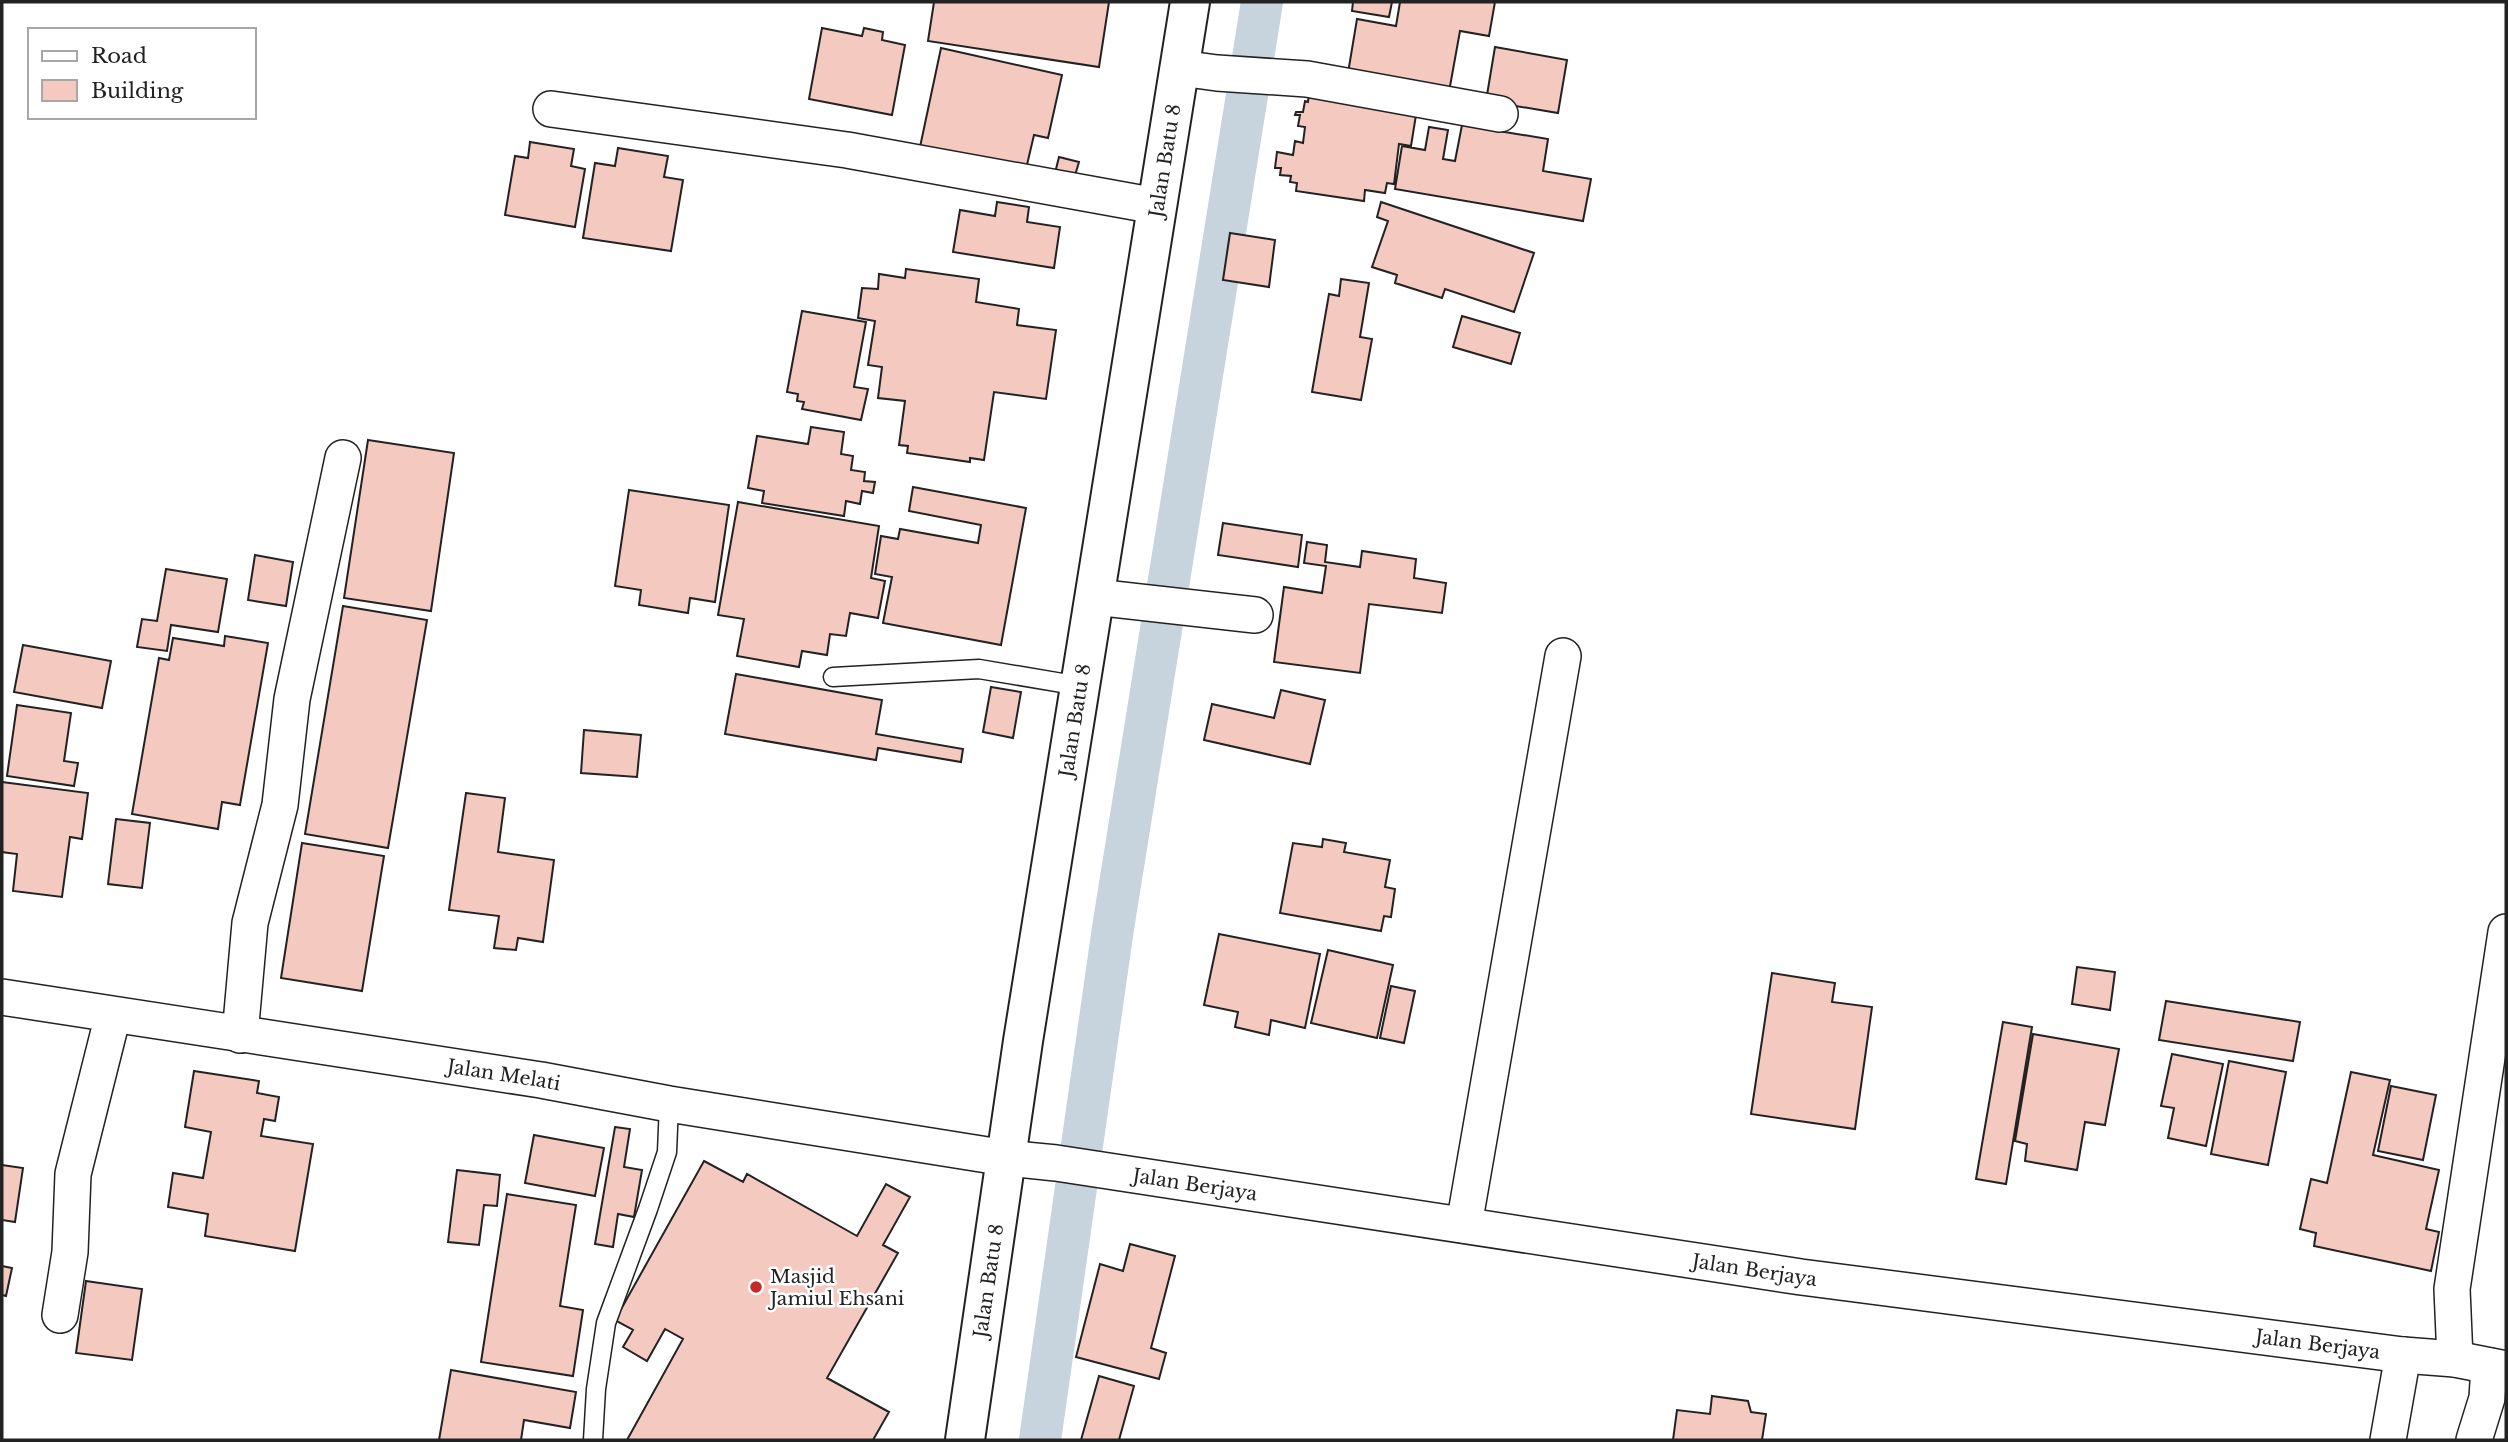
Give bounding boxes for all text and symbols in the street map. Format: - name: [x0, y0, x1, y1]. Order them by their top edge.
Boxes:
- legend: [28, 28, 256, 119]
- text: Road: [91, 43, 147, 69]
- text: Building: [91, 78, 184, 104]
- street label: Jalan Batu 8: [1144, 102, 1185, 222]
- street label: Jalan Batu 8: [1054, 662, 1095, 782]
- street label: Jalan Melati: [443, 1054, 563, 1096]
- street label: Jalan Berjaya: [1128, 1163, 1259, 1206]
- street label: Jalan Batu 8: [969, 1222, 1008, 1342]
- street label: Jalan Berjaya: [1688, 1249, 1819, 1291]
- place label: Masjid Jamiul Ehsani: [767, 1265, 905, 1310]
- marker: Masjid Jamiul Ehsani: [748, 1279, 764, 1295]
- street label: Jalan Berjaya: [2251, 1325, 2382, 1364]

